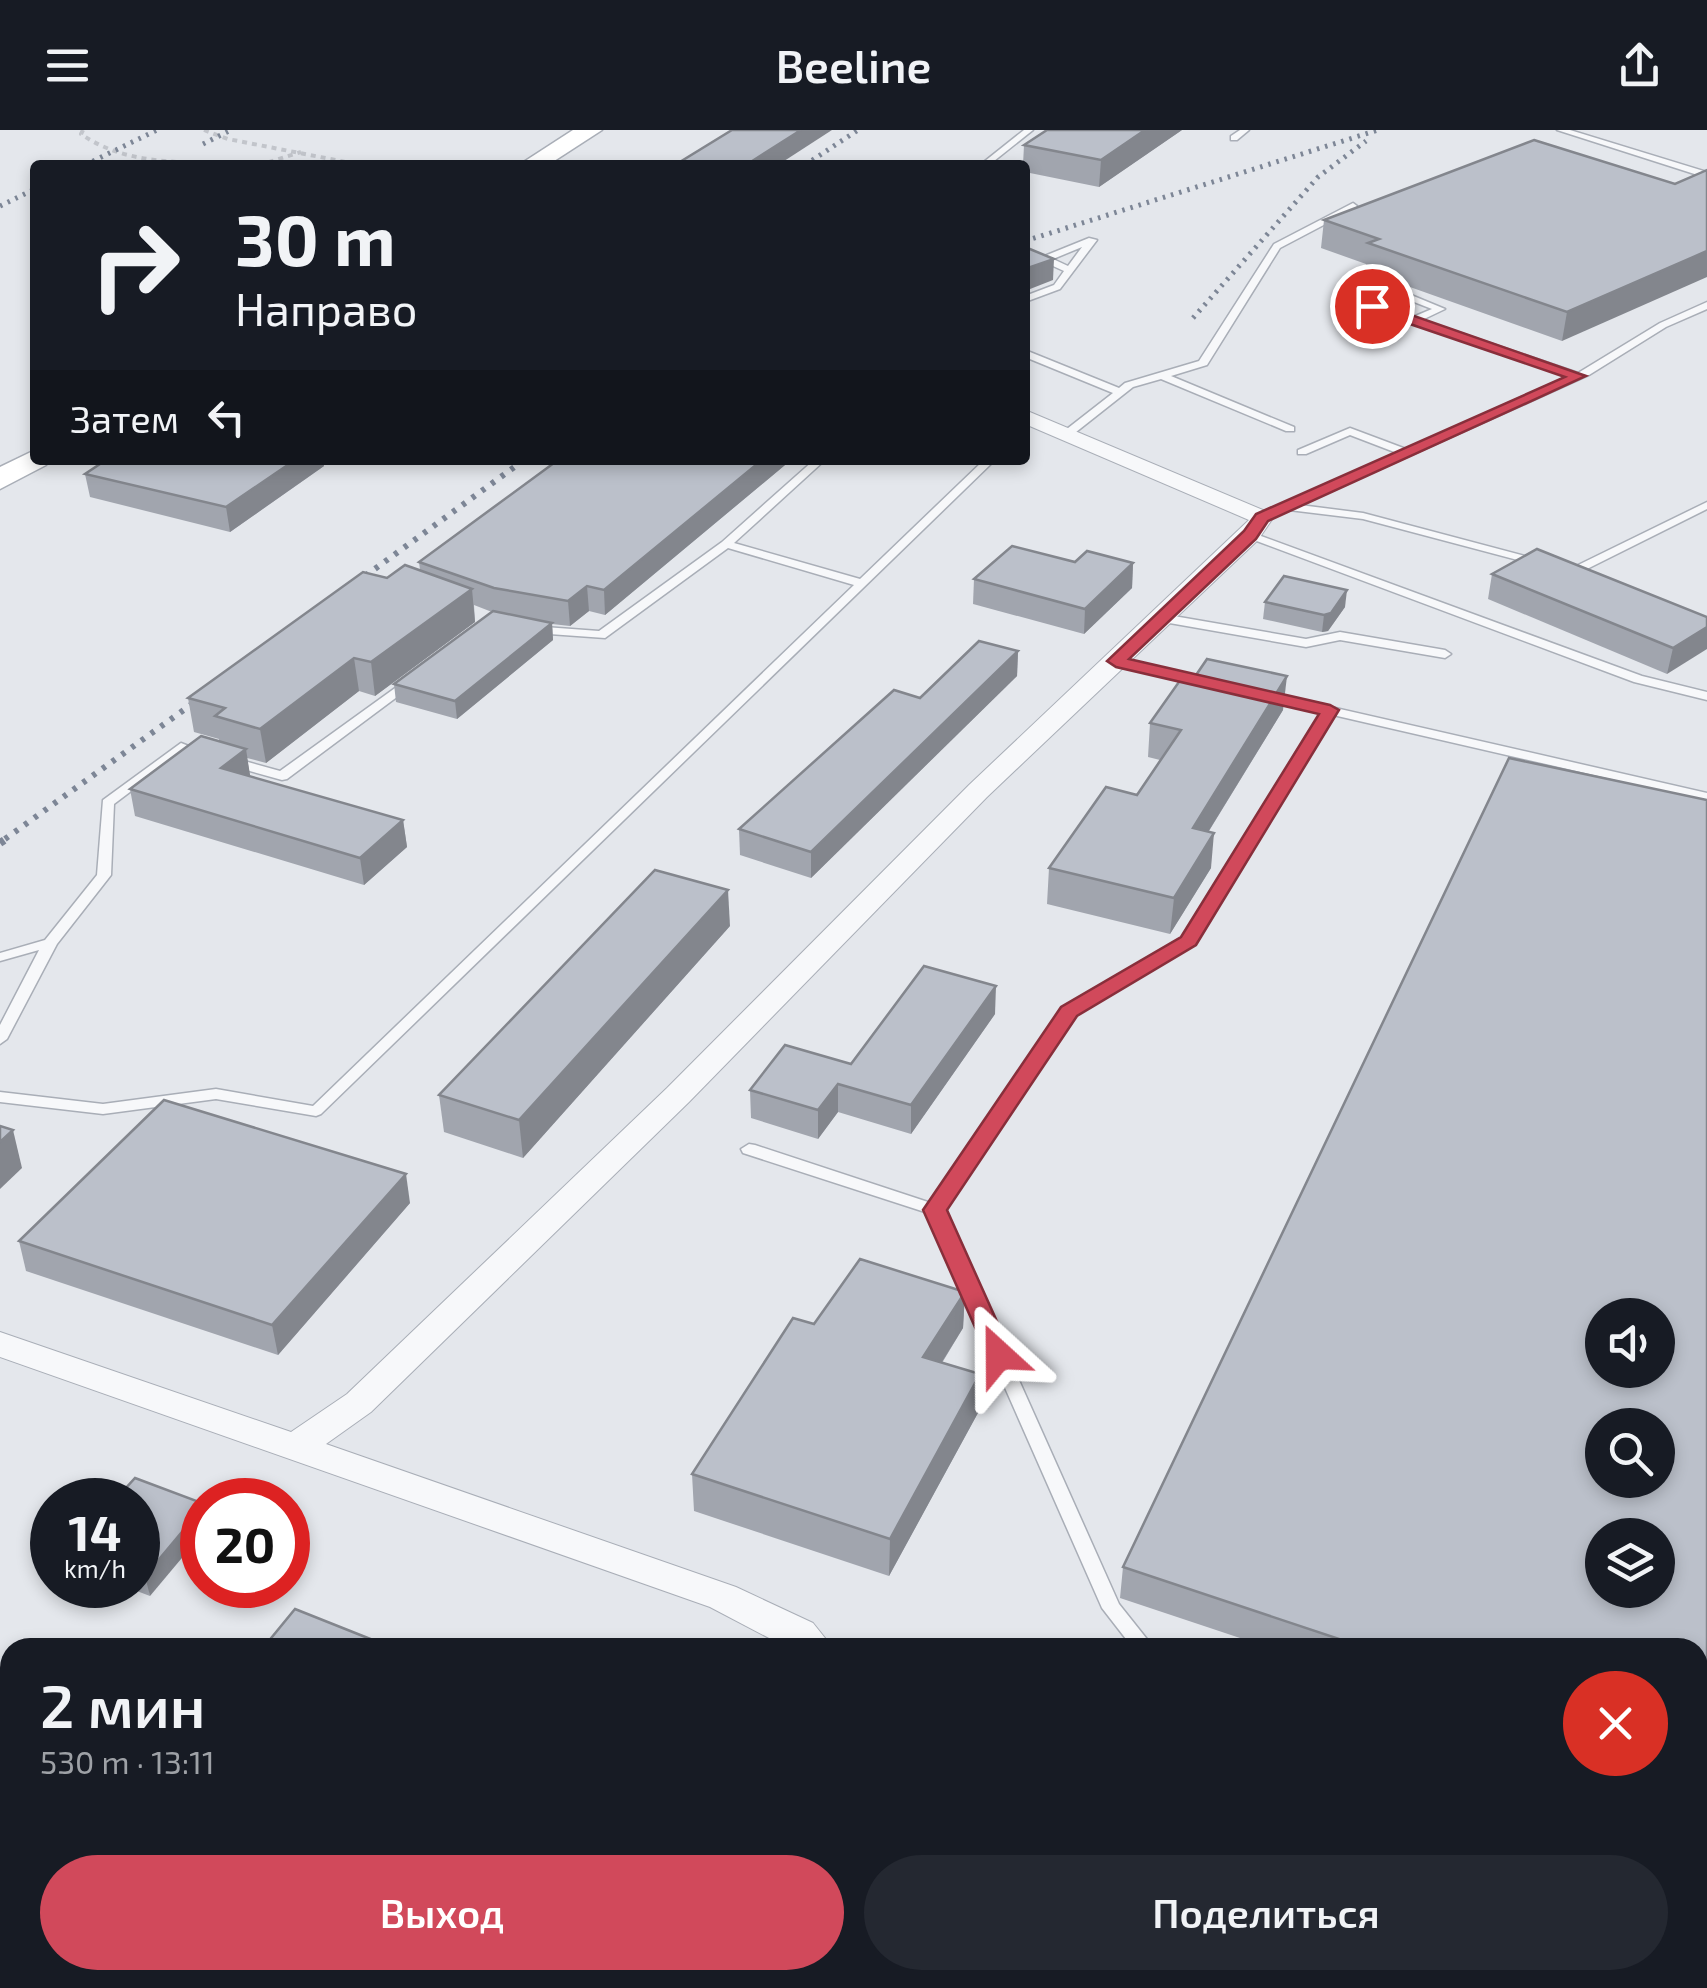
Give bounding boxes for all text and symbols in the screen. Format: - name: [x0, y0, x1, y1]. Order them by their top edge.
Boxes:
- icon: menu: [40, 38, 95, 93]
- text: Beeline: [776, 38, 931, 92]
- icon: share: [1612, 38, 1667, 93]
- text: 30 m: [235, 196, 396, 280]
- icon: right: [70, 200, 200, 330]
- pin: [1330, 264, 1415, 349]
- icon: arrive: [1345, 279, 1400, 334]
- text: Направо: [235, 281, 417, 335]
- icon: left: [199, 390, 254, 445]
- text: Затем: [70, 395, 179, 441]
- map controls: [1585, 1298, 1675, 1608]
- button: sound: [1585, 1298, 1675, 1388]
- position arrow: [947, 1303, 1051, 1407]
- button: search: [1585, 1408, 1675, 1498]
- speed limit sign: 20: [180, 1478, 310, 1608]
- text: 14: [68, 1501, 122, 1561]
- button: layers: [1585, 1518, 1675, 1608]
- text: km/h: [64, 1553, 126, 1583]
- text: 2 мин: [40, 1668, 205, 1740]
- button: close: [1563, 1671, 1668, 1776]
- text: 530 m · 13:11: [40, 1742, 215, 1780]
- button: Выход: [40, 1855, 844, 1970]
- button: Поделиться: [864, 1855, 1668, 1970]

